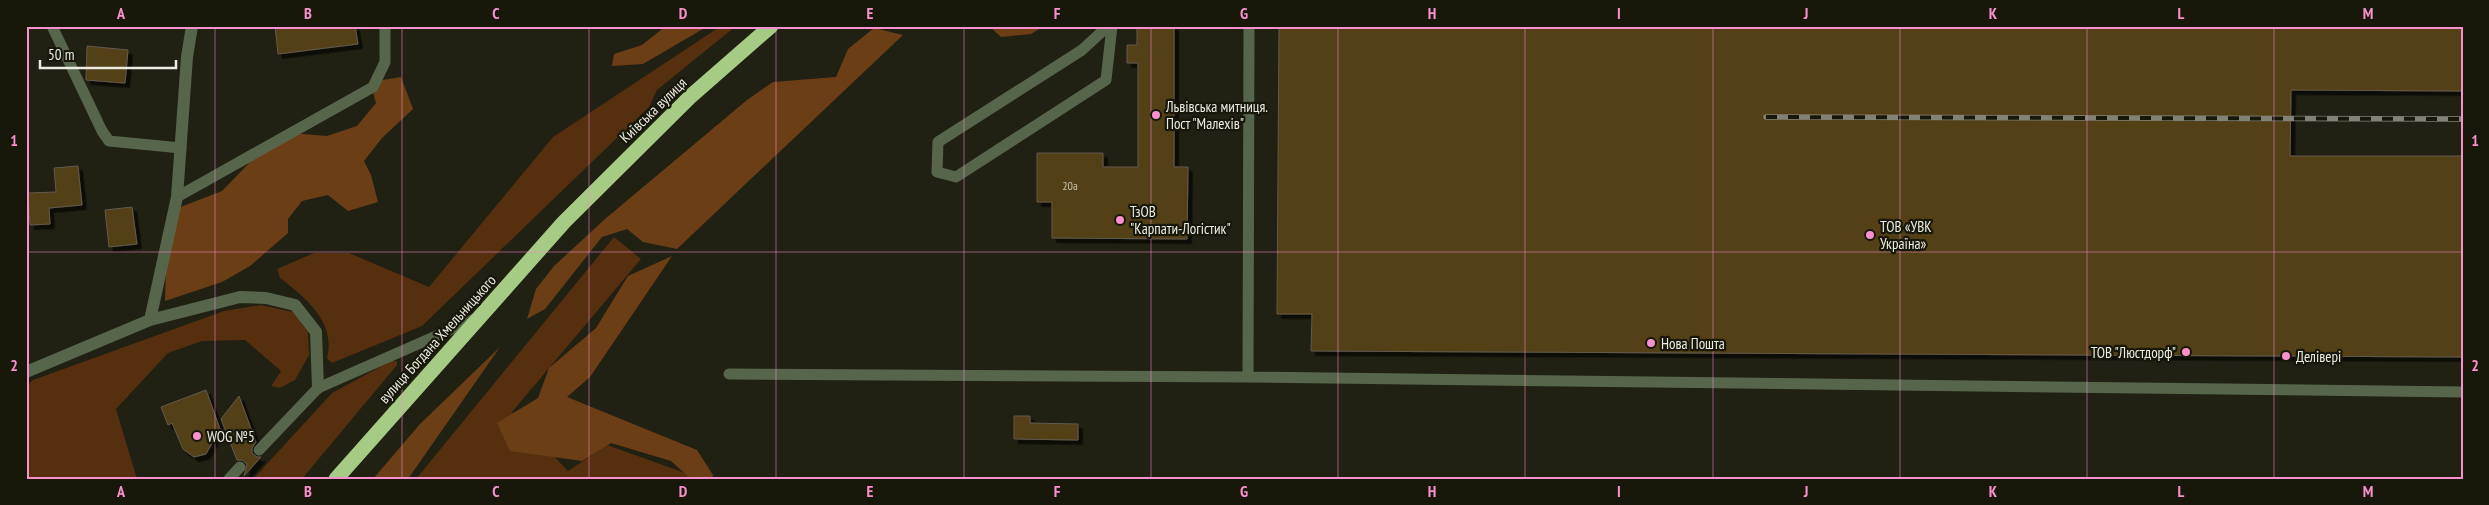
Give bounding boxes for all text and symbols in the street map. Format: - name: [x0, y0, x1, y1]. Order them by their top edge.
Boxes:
- text: A: [116, 3, 126, 23]
- text: B: [304, 3, 312, 23]
- text: C: [492, 3, 500, 23]
- text: D: [679, 3, 688, 23]
- text: E: [867, 3, 874, 23]
- text: F: [1054, 3, 1061, 23]
- text: G: [1240, 3, 1248, 23]
- text: H: [1428, 3, 1436, 23]
- text: I: [1617, 3, 1621, 23]
- text: J: [1803, 3, 1808, 23]
- text: K: [1989, 3, 1998, 23]
- text: L: [2178, 3, 2185, 23]
- text: M: [2363, 3, 2373, 23]
- scale bar: [40, 38, 176, 70]
- text: 50 m: [48, 45, 74, 64]
- street label: Київська вулиця: [615, 73, 691, 147]
- place label: Львівська митниця. Пост "Малехів": [1165, 97, 1268, 133]
- marker: Львівська митниця. Пост "Малехів": [1150, 109, 1162, 121]
- text: 1: [10, 130, 18, 150]
- text: 1: [2471, 130, 2479, 150]
- house number: 20а: [1062, 178, 1078, 193]
- place label: ТзОВ "Карпати-Логістик": [1130, 202, 1231, 238]
- marker: ТзОВ "Карпати-Логістик": [1114, 214, 1126, 226]
- place label: ТОВ «УВК Україна»: [1880, 217, 1932, 253]
- marker: ТОВ «УВК Україна»: [1864, 229, 1876, 241]
- street label: вулиця Богдана Хмельницького: [374, 271, 500, 407]
- place label: Нова Пошта: [1661, 334, 1725, 353]
- marker: Нова Пошта: [1645, 337, 1657, 349]
- place label: ТОВ "Люстдорф": [2091, 343, 2176, 362]
- marker: ТОВ "Люстдорф": [2180, 346, 2192, 358]
- place label: Делівері: [2296, 347, 2341, 366]
- marker: Делівері: [2280, 350, 2292, 362]
- text: 2: [10, 355, 18, 375]
- text: 2: [2471, 355, 2479, 375]
- place label: WOG №5: [207, 427, 255, 446]
- marker: WOG №5: [191, 430, 203, 442]
- text: A: [116, 481, 126, 501]
- text: B: [304, 481, 312, 501]
- text: C: [492, 481, 500, 501]
- text: D: [679, 481, 688, 501]
- text: E: [867, 481, 874, 501]
- text: F: [1054, 481, 1061, 501]
- text: G: [1240, 481, 1248, 501]
- text: H: [1428, 481, 1436, 501]
- text: I: [1617, 481, 1621, 501]
- text: J: [1803, 481, 1808, 501]
- text: K: [1989, 481, 1998, 501]
- text: L: [2178, 481, 2185, 501]
- text: M: [2363, 481, 2373, 501]

